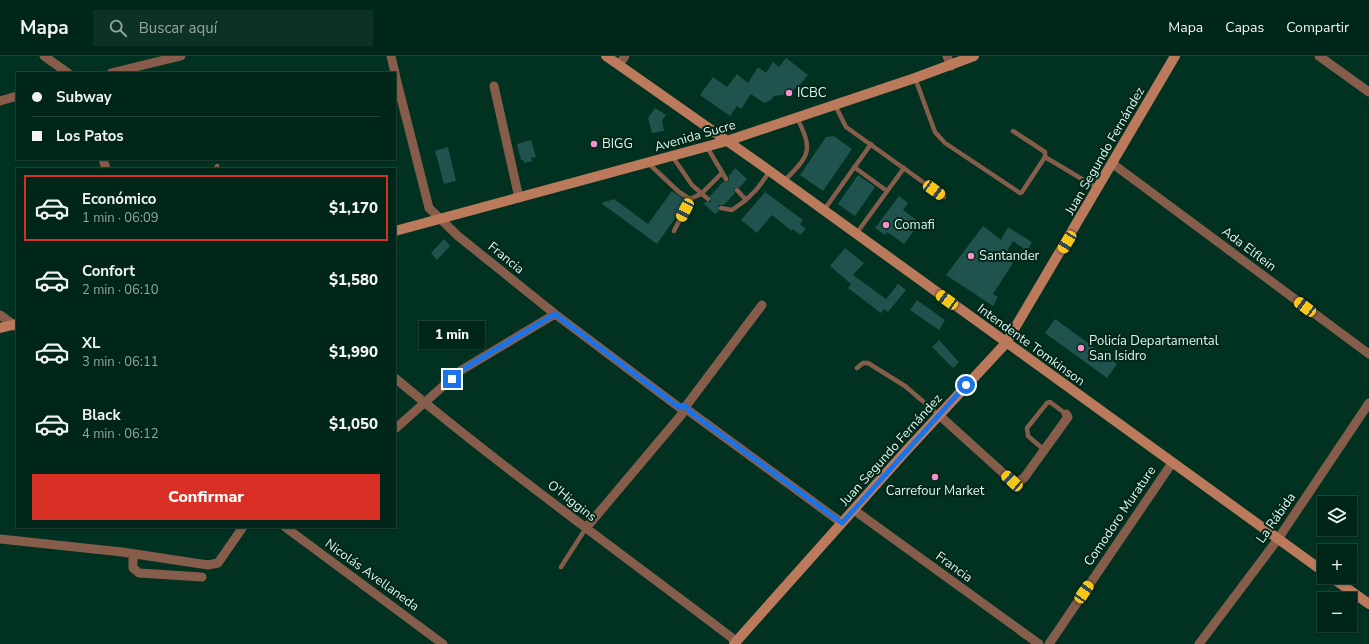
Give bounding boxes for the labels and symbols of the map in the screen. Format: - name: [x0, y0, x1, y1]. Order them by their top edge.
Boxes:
- place label: ICBC: [797, 84, 827, 102]
- street label: Juan Segundo Fernández: [1060, 84, 1149, 219]
- marker: ICBC: [784, 88, 794, 98]
- street label: Avenida Sucre: [652, 116, 738, 156]
- place label: BIGG: [602, 135, 633, 153]
- marker: BIGG: [589, 139, 599, 149]
- car: [921, 178, 947, 202]
- car: [674, 197, 696, 223]
- place label: Comafi: [894, 216, 935, 234]
- marker: Comafi: [881, 220, 891, 230]
- street label: Ada Elflein: [1218, 223, 1280, 275]
- car: [1056, 229, 1078, 255]
- street label: Francia: [484, 238, 528, 278]
- place label: Santander: [979, 247, 1040, 265]
- marker: Santander: [966, 251, 976, 261]
- car: [934, 288, 960, 312]
- car: [1292, 295, 1318, 319]
- street label: Intendente Tomkinson: [973, 300, 1089, 390]
- callout: 1 min: [419, 321, 485, 349]
- place label: Policía Departamental San Isidro: [1089, 332, 1219, 365]
- marker: Policía Departamental San Isidro: [1076, 343, 1086, 353]
- route end: [443, 370, 461, 388]
- route start: [957, 376, 975, 394]
- street label: Juan Segundo Fernández: [835, 390, 946, 511]
- street label: Comodoro Murature: [1080, 462, 1160, 570]
- car: [999, 469, 1025, 493]
- marker: Carrefour Market: [930, 472, 940, 482]
- street label: O'Higgins: [544, 476, 600, 526]
- place label: Carrefour Market: [886, 482, 985, 500]
- street label: La Rábida: [1252, 489, 1300, 547]
- street label: Nicolás Avellaneda: [321, 535, 423, 615]
- street label: Francia: [932, 547, 976, 587]
- car: [1072, 579, 1096, 605]

